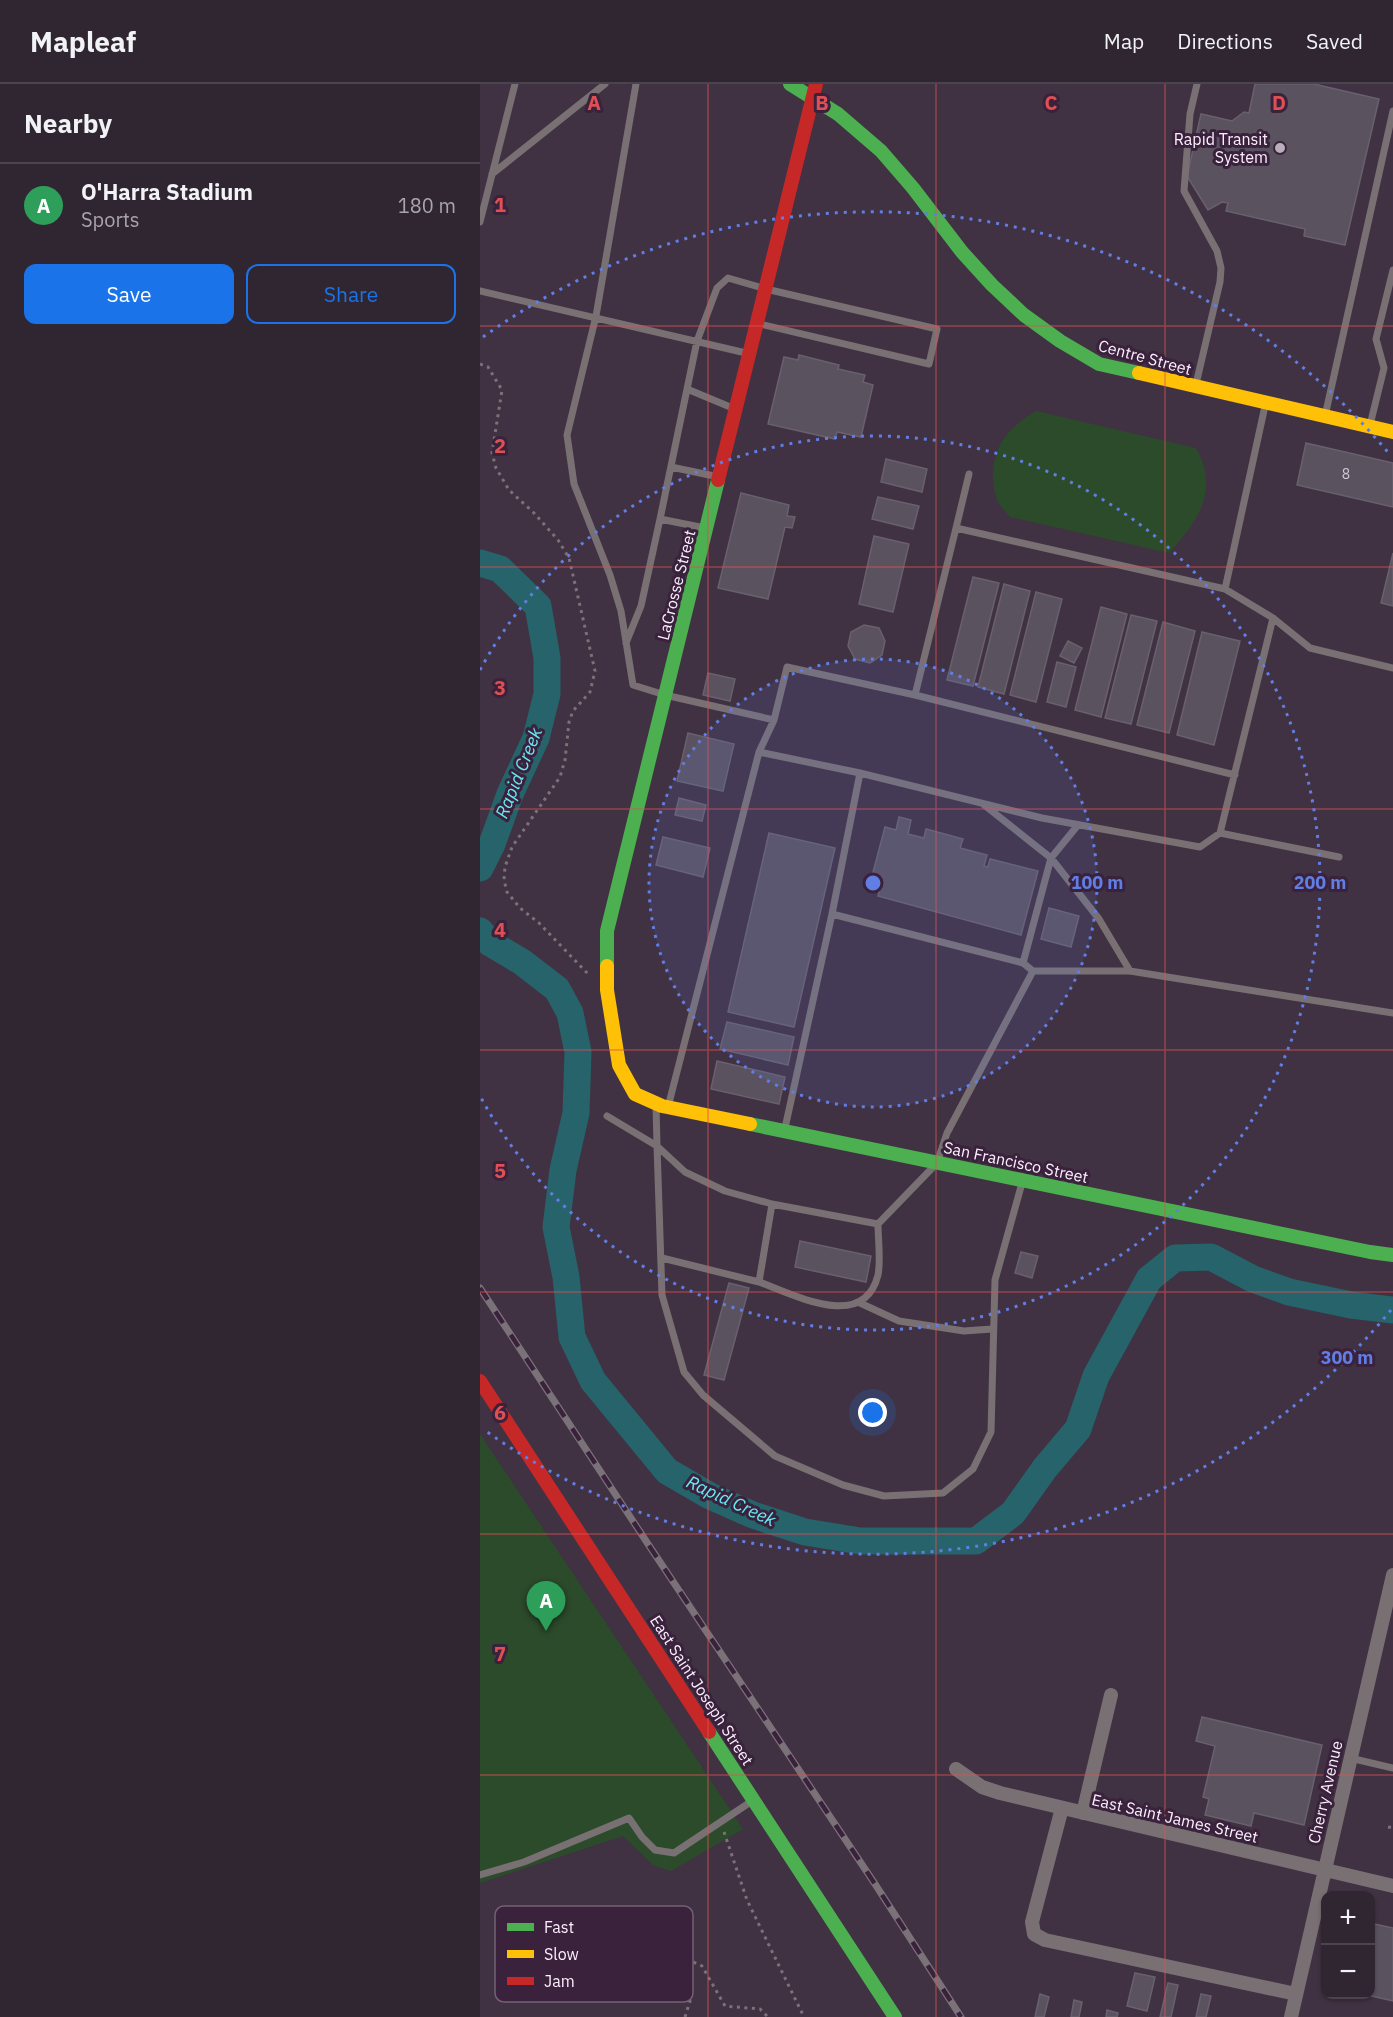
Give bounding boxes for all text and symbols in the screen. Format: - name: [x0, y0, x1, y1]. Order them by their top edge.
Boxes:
- text: Mapleaf: [30, 23, 136, 60]
- text: Map: [1104, 27, 1144, 55]
- text: Directions: [1177, 27, 1273, 55]
- text: Saved: [1306, 27, 1363, 55]
- text: A: [587, 89, 601, 116]
- text: B: [815, 89, 829, 116]
- text: C: [1044, 89, 1058, 116]
- text: D: [1272, 89, 1286, 116]
- text: Nearby: [24, 106, 112, 140]
- place label: Rapid Transit System: [1174, 129, 1268, 167]
- marker: Rapid Transit System: [1273, 141, 1287, 155]
- text: O'Harra Stadium: [81, 177, 253, 206]
- text: 1: [494, 191, 506, 218]
- text: A: [37, 192, 50, 219]
- text: 180 m: [398, 192, 456, 219]
- text: Sports: [81, 206, 140, 233]
- button: Save: [24, 264, 234, 324]
- button: Share: [246, 264, 456, 324]
- street label: Centre Street: [1096, 335, 1194, 379]
- text: 2: [494, 432, 506, 459]
- house number: 8: [1342, 465, 1350, 483]
- street label: LaCrosse Street: [653, 528, 699, 642]
- text: 3: [494, 674, 506, 701]
- water label: Rapid Creek: [490, 723, 547, 822]
- text: 100 m: [1071, 871, 1123, 894]
- text: 200 m: [1294, 871, 1346, 894]
- centre of rings: [863, 873, 883, 893]
- text: 4: [494, 916, 506, 943]
- street label: San Francisco Street: [942, 1137, 1090, 1187]
- text: 5: [494, 1157, 506, 1184]
- text: 300 m: [1321, 1346, 1373, 1369]
- your location: [858, 1398, 887, 1427]
- text: 6: [494, 1399, 506, 1426]
- water label: Rapid Creek: [683, 1470, 780, 1532]
- pin: A: [526, 1582, 566, 1631]
- street label: East Saint Joseph Street: [646, 1611, 758, 1769]
- text: 7: [494, 1640, 506, 1667]
- street label: Cherry Avenue: [1303, 1738, 1347, 1845]
- street label: East Saint James Street: [1090, 1789, 1260, 1847]
- map controls: [1321, 1891, 1375, 1999]
- button: +: [1321, 1891, 1375, 1945]
- legend: [495, 1906, 693, 2002]
- text: Fast: [544, 1917, 574, 1937]
- text: Slow: [544, 1944, 579, 1964]
- button: −: [1321, 1945, 1375, 1999]
- text: Jam: [544, 1971, 575, 1991]

